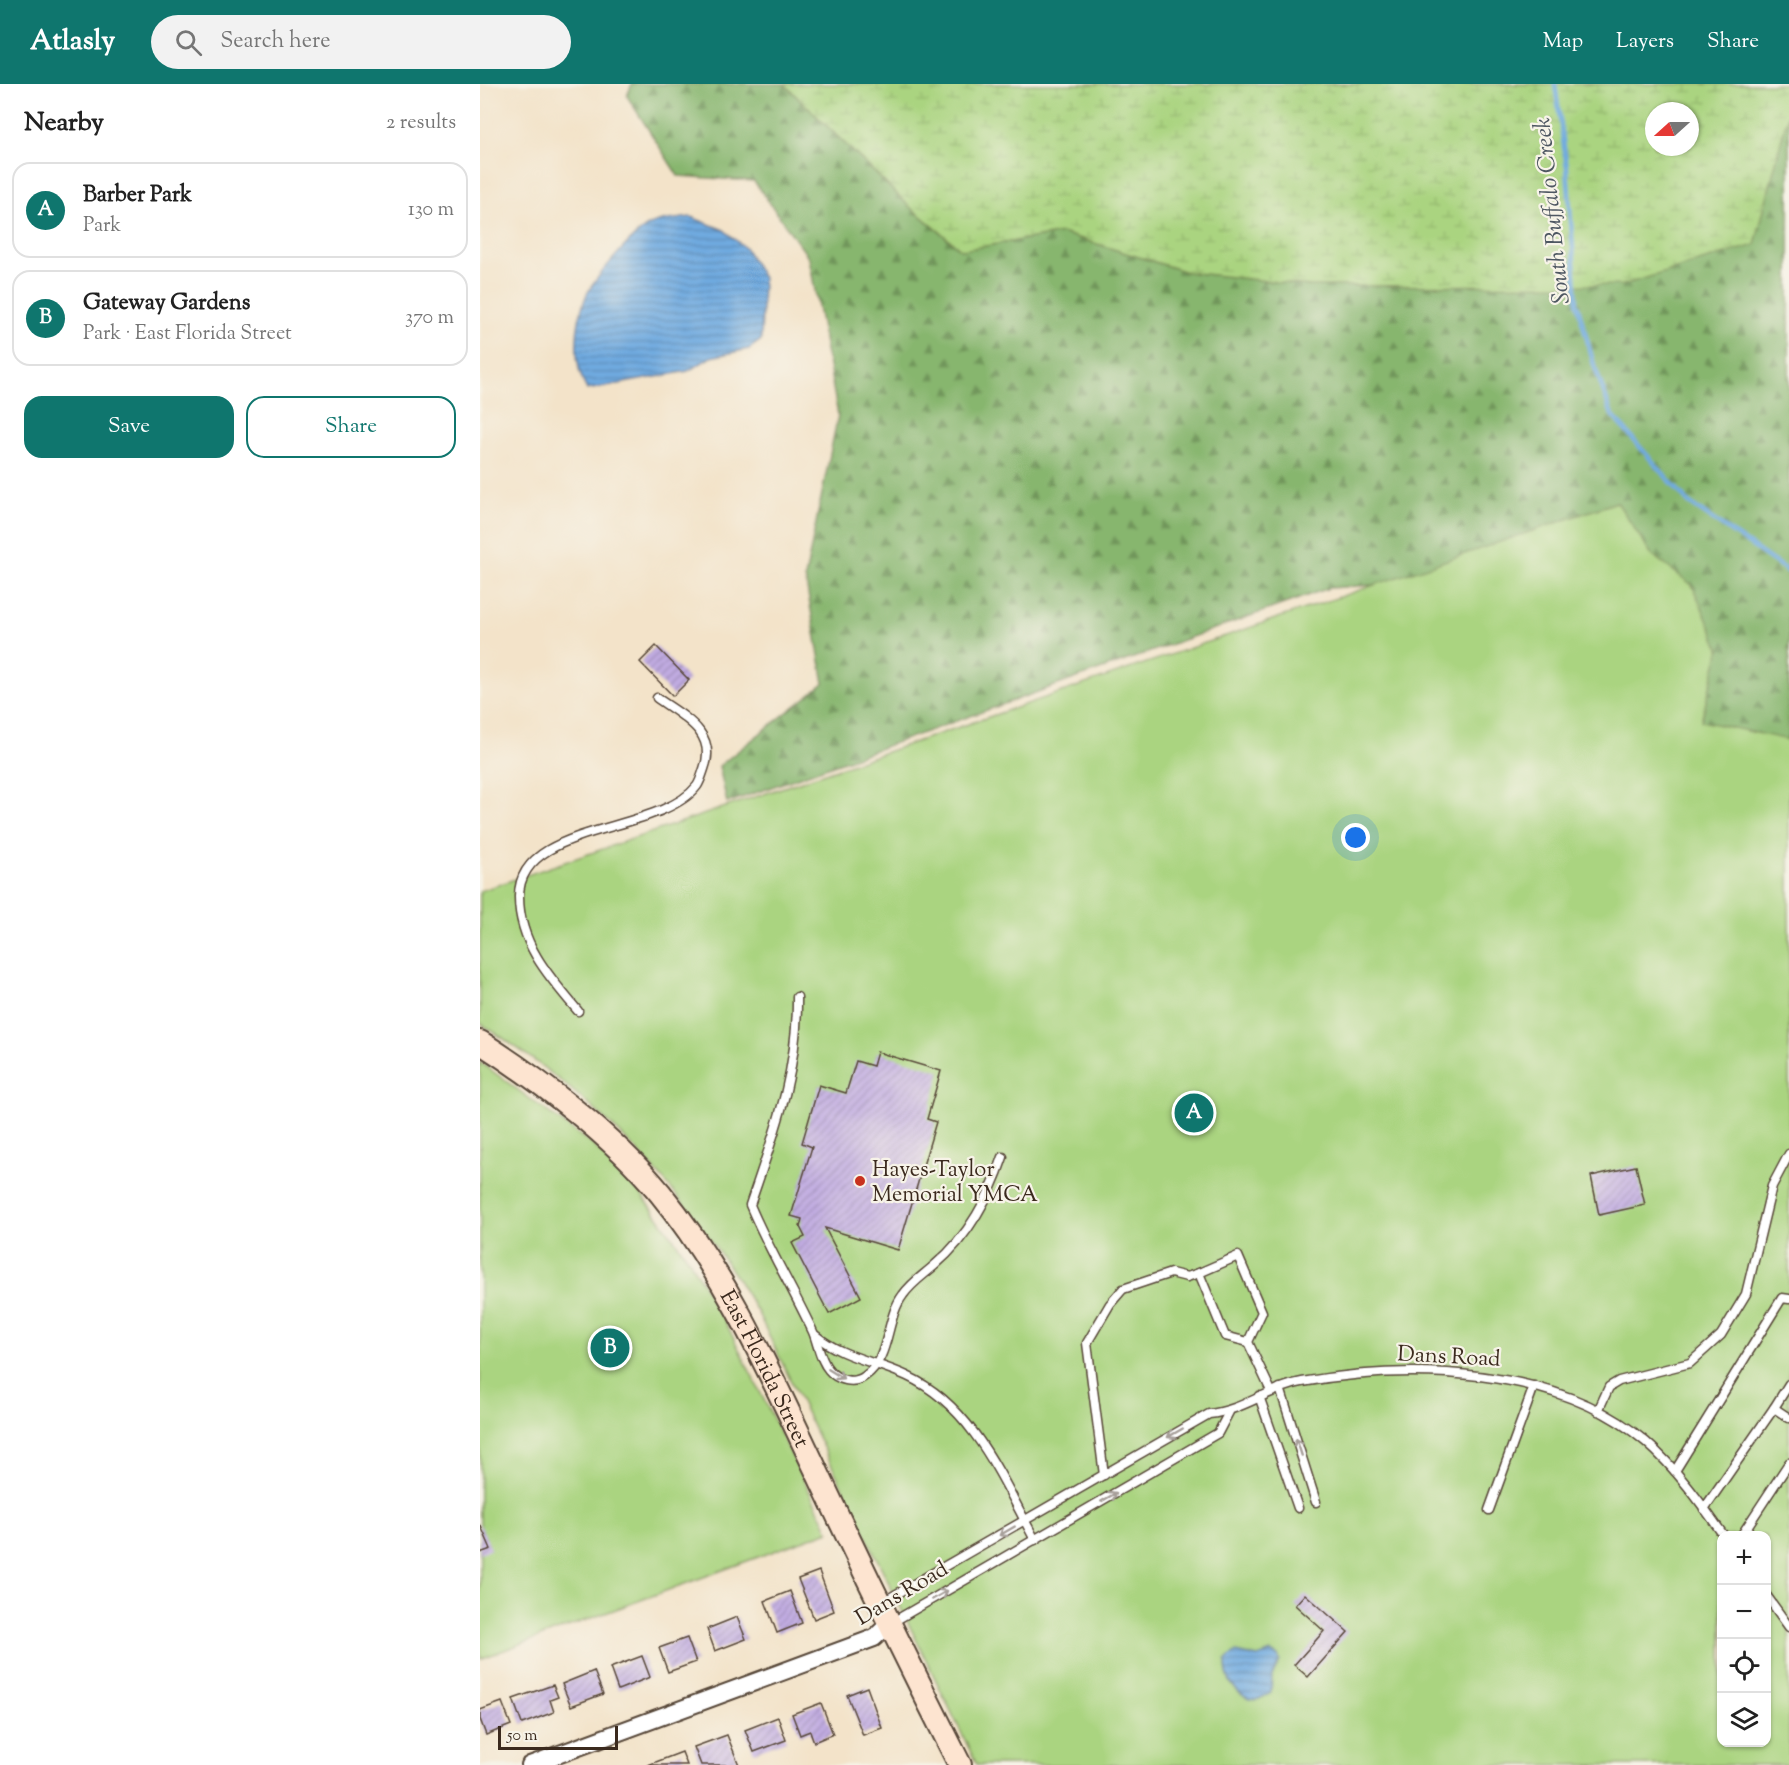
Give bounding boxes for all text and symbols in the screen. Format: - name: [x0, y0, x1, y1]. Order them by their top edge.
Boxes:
- search box: [151, 15, 571, 69]
- text: Atlasly: [30, 22, 115, 62]
- icon: search: [172, 26, 205, 59]
- text: Search here: [220, 26, 331, 58]
- text: Map: [1543, 27, 1583, 57]
- text: Layers: [1616, 27, 1674, 57]
- text: Share: [1707, 27, 1759, 57]
- north arrow: [1645, 102, 1699, 156]
- text: Nearby: [24, 105, 104, 142]
- text: 2 results: [386, 109, 456, 138]
- water label: South Buffalo Creek: [1526, 116, 1580, 306]
- text: Barber Park: [83, 180, 192, 212]
- text: A: [37, 196, 54, 225]
- text: 130 m: [408, 196, 454, 225]
- text: Park: [83, 212, 121, 241]
- text: Gateway Gardens: [83, 288, 251, 320]
- text: B: [39, 304, 52, 333]
- text: 370 m: [405, 304, 454, 333]
- text: Park · East Florida Street: [83, 320, 292, 349]
- button: Save: [24, 396, 234, 458]
- button: Share: [246, 396, 456, 458]
- your location: [1341, 823, 1370, 852]
- pin: A: [1174, 1090, 1214, 1136]
- place label: Hayes-Taylor Memorial YMCA: [872, 1155, 1038, 1212]
- marker: Hayes-Taylor Memorial YMCA: [853, 1174, 867, 1188]
- street label: East Florida Street: [710, 1285, 816, 1454]
- pin: B: [590, 1326, 630, 1370]
- street label: Dans Road: [1396, 1339, 1501, 1377]
- one-way arrow: [827, 1368, 844, 1380]
- one-way arrow: [1167, 1428, 1184, 1440]
- one-way arrow: [1293, 1438, 1304, 1457]
- one-way arrow: [1100, 1490, 1117, 1502]
- one-way arrow: [998, 1526, 1016, 1537]
- map controls: [1717, 1531, 1771, 1747]
- button: +: [1717, 1531, 1771, 1585]
- street label: Dans Road: [850, 1554, 955, 1635]
- button: −: [1717, 1585, 1771, 1639]
- one-way arrow: [931, 1589, 948, 1601]
- button: locate: [1717, 1639, 1771, 1693]
- button: layers: [1717, 1693, 1771, 1747]
- scale bar: [498, 1723, 618, 1750]
- text: 50 m: [507, 1725, 538, 1748]

